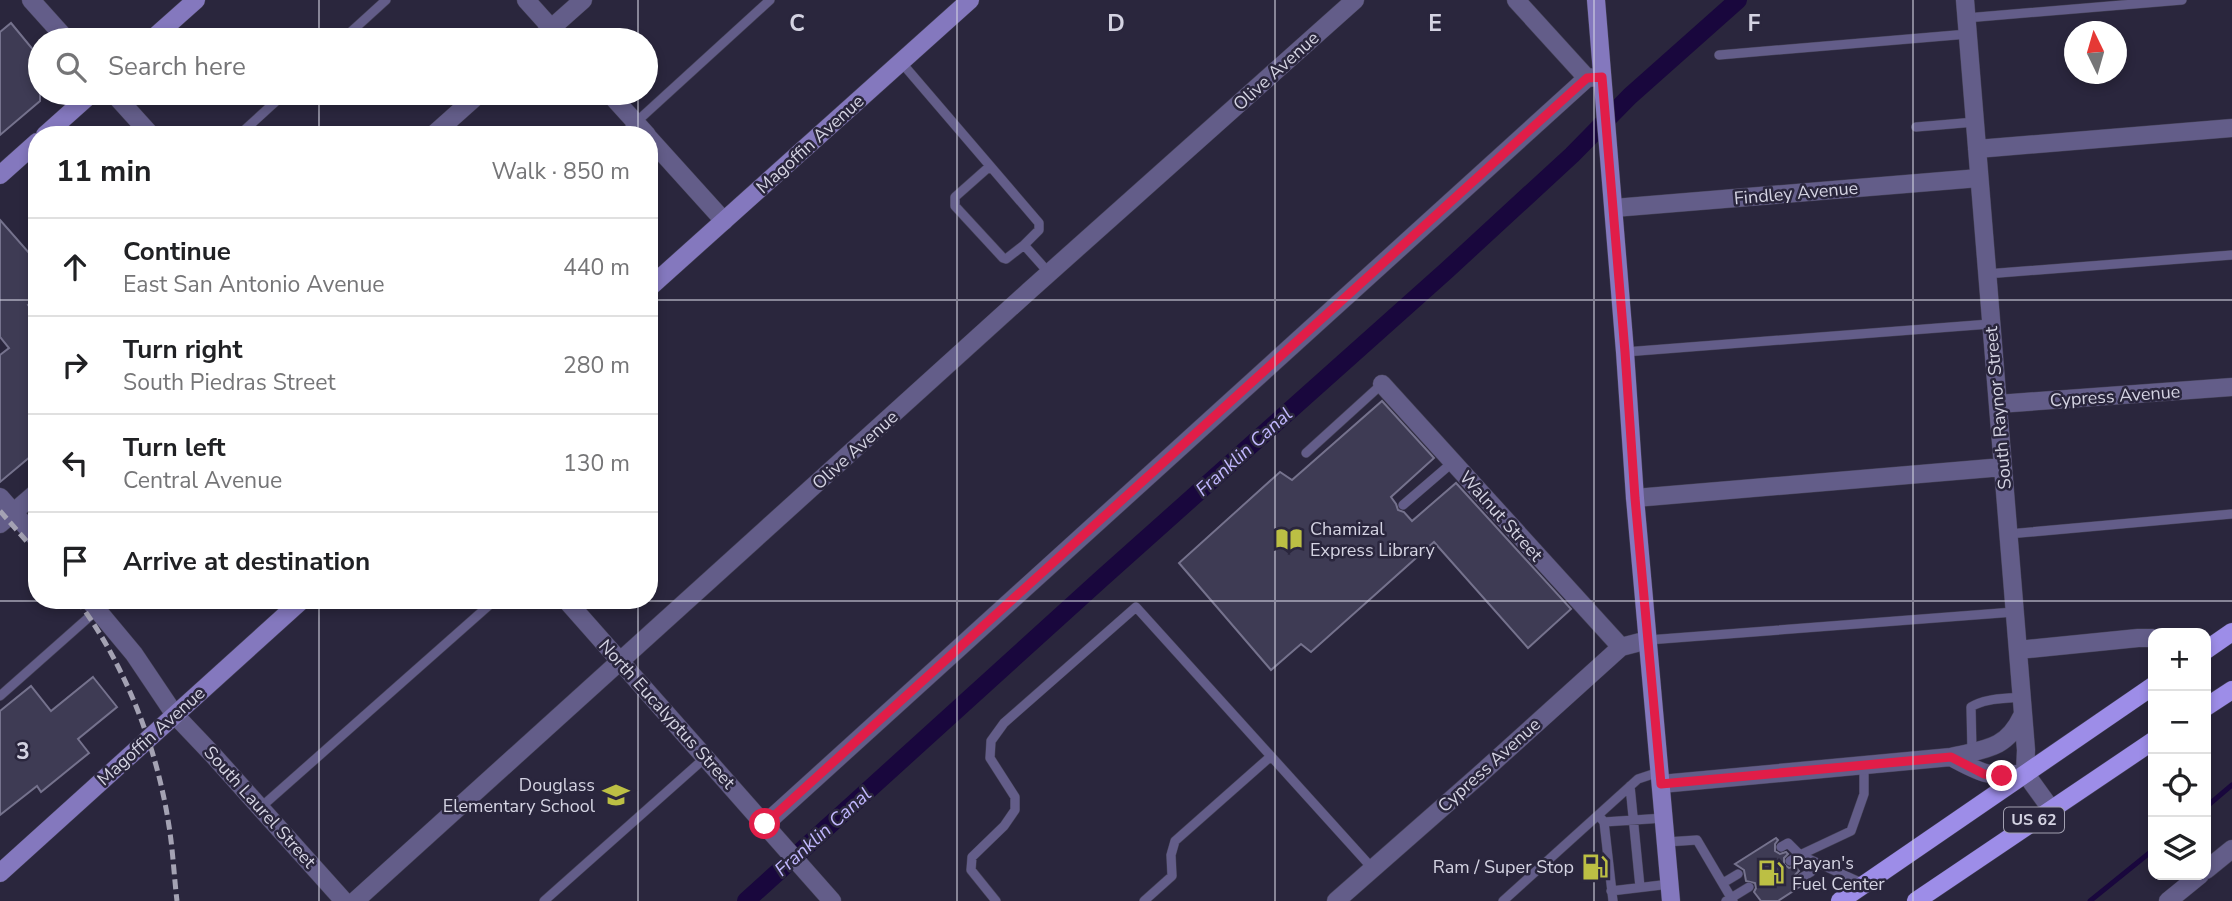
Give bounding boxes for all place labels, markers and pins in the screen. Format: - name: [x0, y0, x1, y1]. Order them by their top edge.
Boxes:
- place label: Chamizal Express Library: [1310, 517, 1436, 562]
- library icon: Chamizal Express Library: [1274, 524, 1304, 554]
- place label: Douglass Elementary School: [443, 773, 596, 818]
- school or university icon: Douglass Elementary School: [601, 780, 631, 810]
- place label: Payan's Fuel Center: [1792, 851, 1885, 896]
- fuel station icon: Ram / Super Stop: [1580, 852, 1610, 882]
- place label: Ram / Super Stop: [1433, 855, 1574, 879]
- fuel station icon: Payan's Fuel Center: [1756, 858, 1786, 888]

